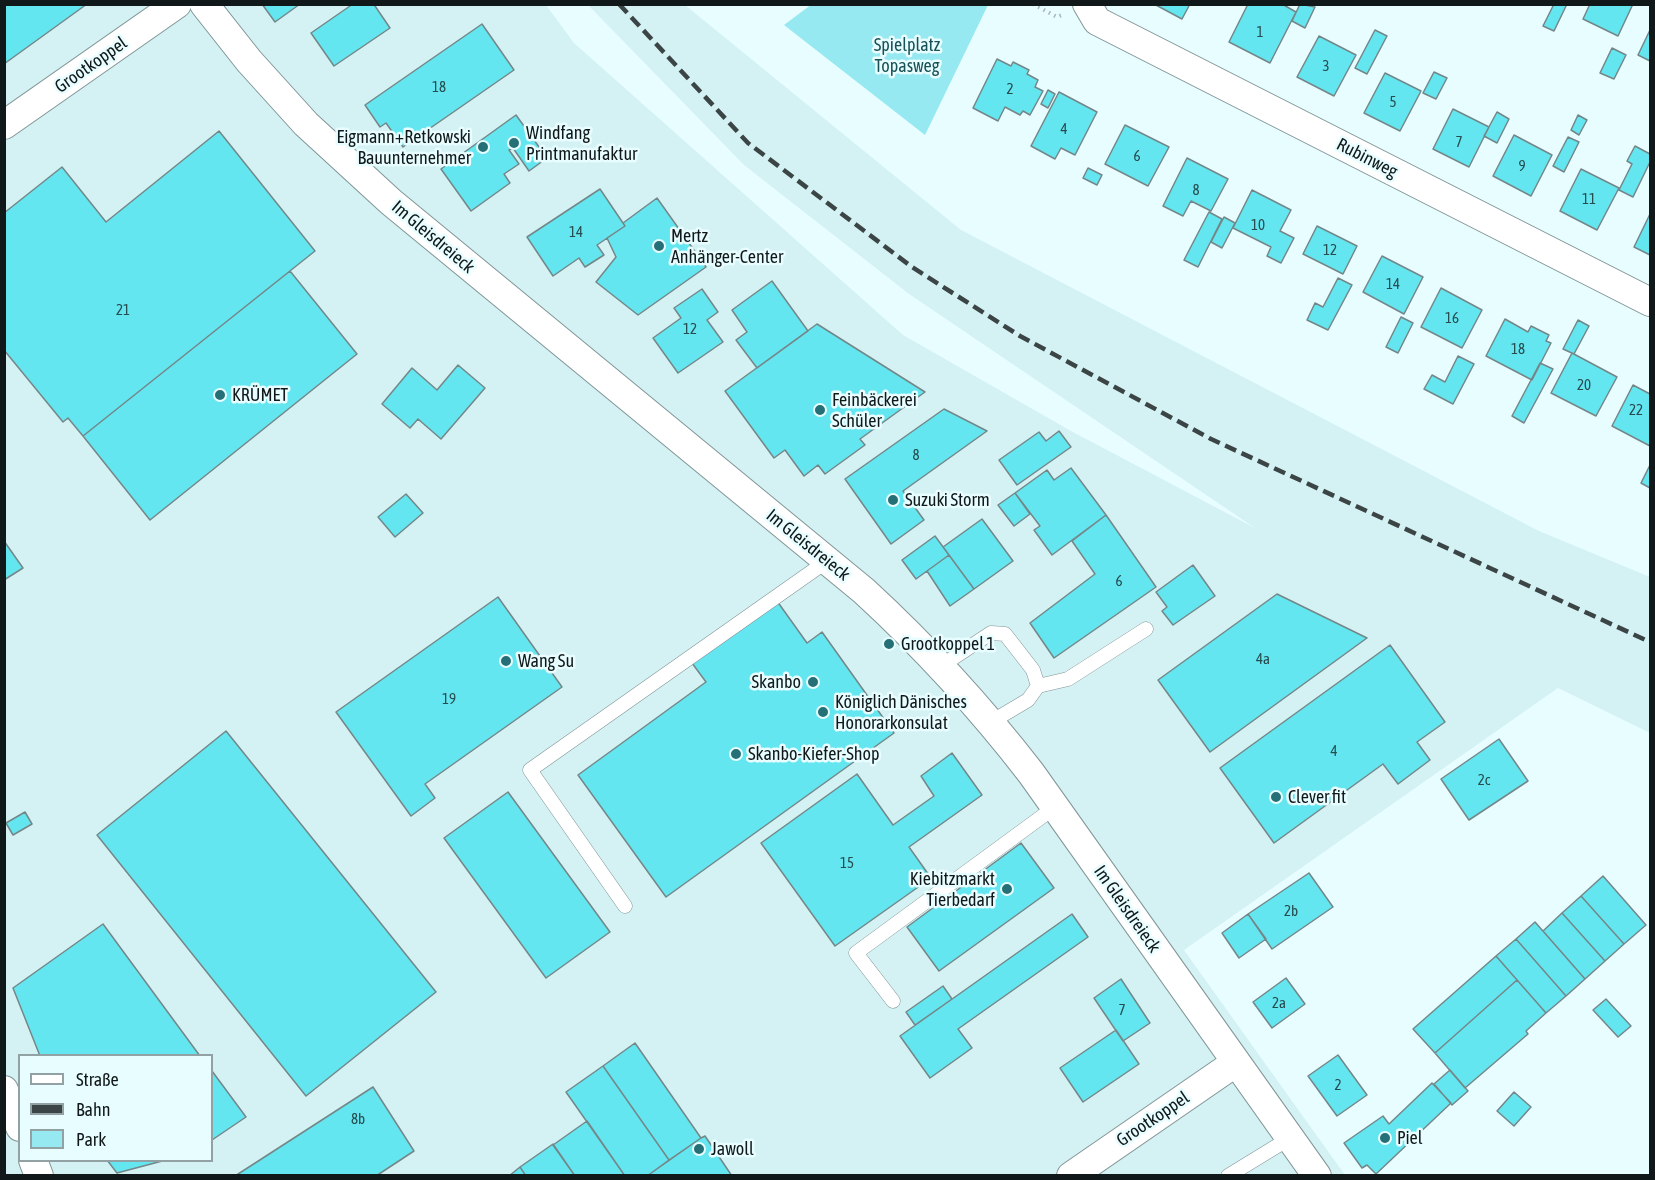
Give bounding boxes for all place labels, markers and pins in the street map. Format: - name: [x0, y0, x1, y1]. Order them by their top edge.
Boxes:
- place label: Windfang Printmanufaktur: [526, 122, 637, 164]
- place label: Eigmann+Retkowski Bauunternehmer: [336, 126, 471, 168]
- marker: Windfang Printmanufaktur: [507, 136, 521, 150]
- marker: Eigmann+Retkowski Bauunternehmer: [476, 140, 490, 154]
- place label: Mertz Anhänger-Center: [671, 225, 783, 268]
- marker: Mertz Anhänger-Center: [652, 239, 666, 253]
- place label: KRÜMET: [232, 384, 288, 406]
- marker: KRÜMET: [213, 388, 227, 402]
- place label: Feinbäckerei Schüler: [832, 389, 917, 432]
- marker: Feinbäckerei Schüler: [813, 403, 827, 417]
- place label: Suzuki Storm: [905, 489, 990, 511]
- marker: Suzuki Storm: [886, 493, 900, 507]
- place label: Grootkoppel 1: [901, 633, 995, 655]
- marker: Grootkoppel 1: [882, 637, 896, 651]
- place label: Wang Su: [518, 650, 574, 672]
- marker: Wang Su: [499, 654, 513, 668]
- place label: Skanbo: [751, 671, 801, 693]
- marker: Skanbo: [806, 675, 820, 689]
- place label: Königlich Dänisches Honorarkonsulat: [835, 691, 967, 734]
- marker: Königlich Dänisches Honorarkonsulat: [816, 705, 830, 719]
- place label: Skanbo-Kiefer-Shop: [748, 743, 879, 765]
- marker: Skanbo-Kiefer-Shop: [729, 747, 743, 761]
- place label: Clever fit: [1288, 786, 1346, 808]
- marker: Clever fit: [1269, 790, 1283, 804]
- place label: Kiebitzmarkt Tierbedarf: [910, 868, 995, 910]
- marker: Kiebitzmarkt Tierbedarf: [1000, 882, 1014, 896]
- place label: Piel: [1397, 1127, 1423, 1149]
- marker: Piel: [1378, 1131, 1392, 1145]
- place label: Jawoll: [711, 1138, 754, 1160]
- marker: Jawoll: [692, 1142, 706, 1156]

